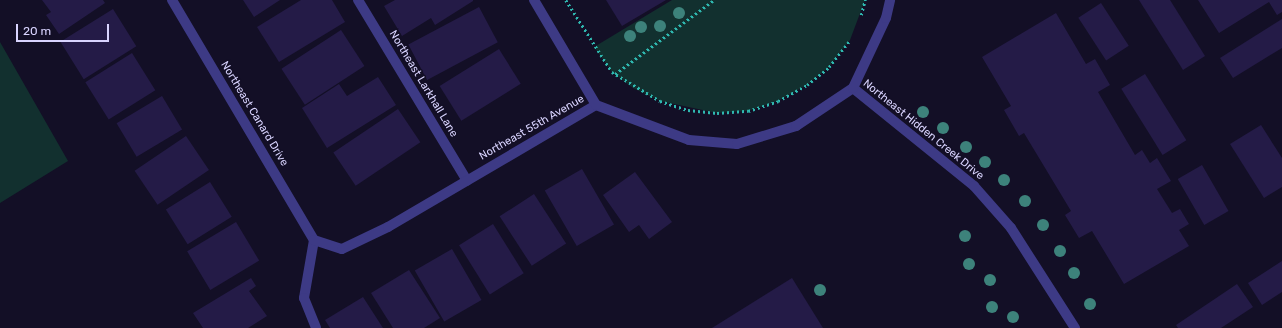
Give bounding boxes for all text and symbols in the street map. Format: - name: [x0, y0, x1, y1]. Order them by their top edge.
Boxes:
- scale bar: [18, 16, 111, 42]
- text: 20 m: [23, 24, 51, 38]
- street label: Northeast Larkhall Lane: [386, 28, 460, 140]
- street label: Northeast Canard Drive: [217, 59, 291, 169]
- street label: Northeast Hidden Creek Drive: [860, 77, 986, 183]
- street label: Northeast 55th Avenue: [477, 92, 587, 164]

